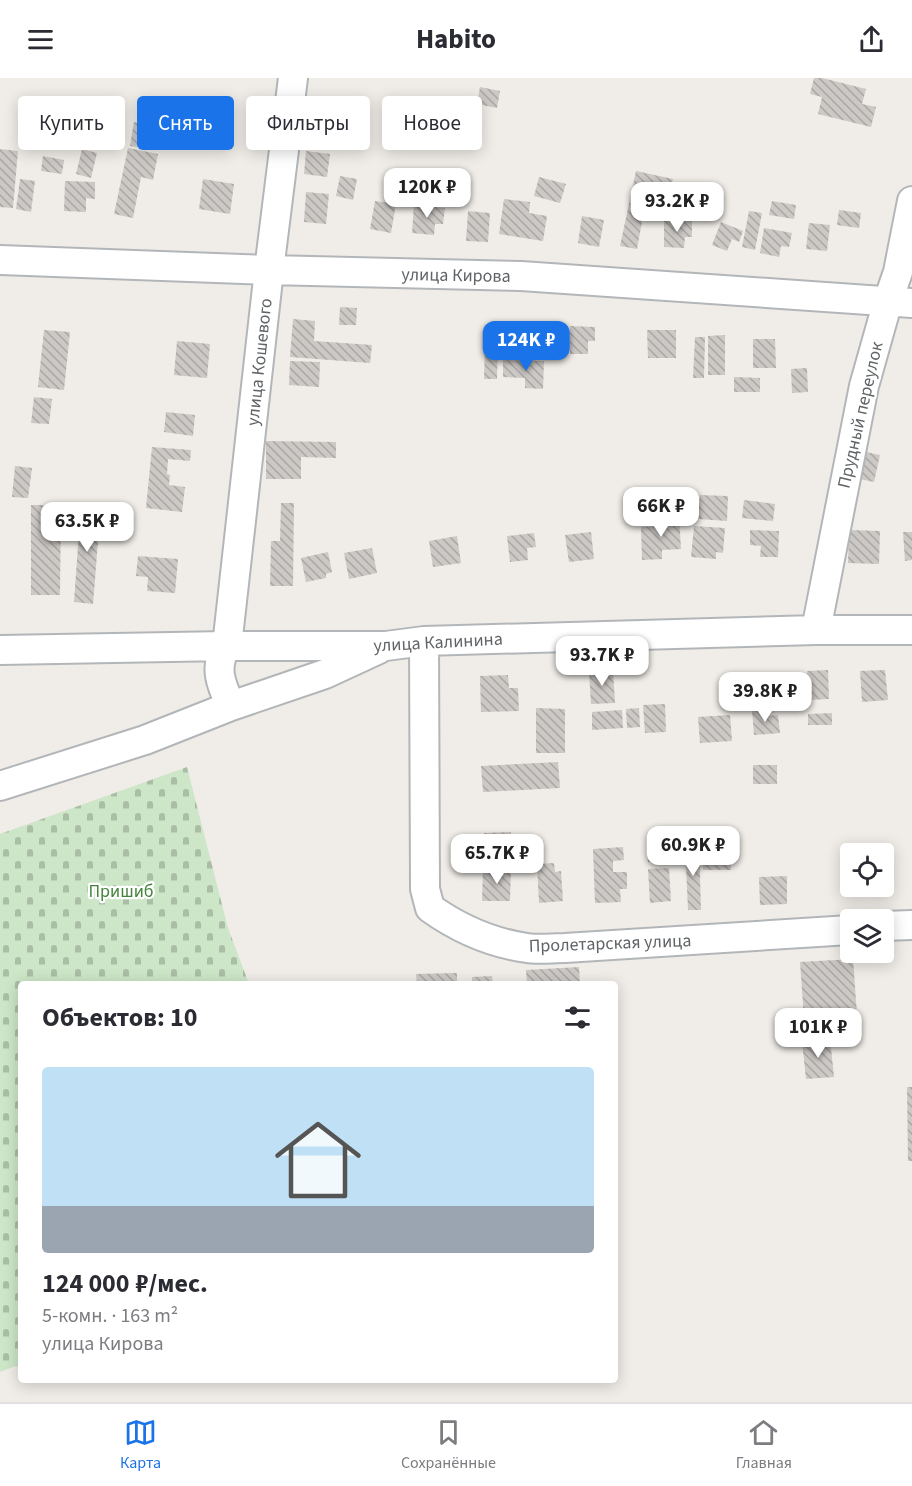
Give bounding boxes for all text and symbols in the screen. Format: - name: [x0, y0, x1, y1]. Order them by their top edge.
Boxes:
- text: Habito: [416, 20, 496, 59]
- icon: menu: [24, 23, 57, 56]
- icon: share: [855, 23, 888, 56]
- chip: Купить: [18, 96, 125, 150]
- chip: Снять: [137, 96, 234, 150]
- chip: Фильтры: [246, 96, 370, 150]
- chip: Новое: [382, 96, 482, 150]
- pin: 120K ₽: [378, 168, 476, 219]
- text: 120K ₽: [398, 173, 456, 201]
- pin: 93.2K ₽: [622, 182, 732, 233]
- text: 93.2K ₽: [645, 187, 709, 215]
- street label: улица Кирова: [401, 262, 511, 289]
- street label: улица Кошевого: [240, 297, 279, 427]
- pin: 124K ₽: [477, 321, 575, 372]
- text: 124K ₽: [497, 326, 555, 354]
- street label: Прудный переулок: [831, 339, 890, 491]
- pin: 66K ₽: [619, 487, 703, 538]
- text: 66K ₽: [637, 492, 685, 520]
- pin: 63.5K ₽: [32, 502, 142, 553]
- text: 63.5K ₽: [55, 507, 119, 535]
- street label: улица Калинина: [373, 627, 503, 658]
- pin: 93.7K ₽: [547, 636, 657, 687]
- text: 93.7K ₽: [570, 641, 634, 669]
- pin: 39.8K ₽: [710, 672, 820, 723]
- text: 39.8K ₽: [733, 677, 797, 705]
- pin: 60.9K ₽: [638, 826, 748, 877]
- text: 60.9K ₽: [661, 831, 725, 859]
- pin: 65.7K ₽: [442, 834, 552, 885]
- text: 65.7K ₽: [465, 839, 529, 867]
- map controls: [840, 843, 894, 963]
- button: locate: [840, 843, 894, 897]
- park label: Пришиб: [88, 879, 154, 904]
- button: layers: [840, 909, 894, 963]
- street label: Пролетарская улица: [528, 928, 692, 959]
- text: Объектов: 10: [42, 999, 198, 1036]
- icon: filters: [561, 1001, 594, 1034]
- pin: 101K ₽: [769, 1008, 867, 1059]
- text: 101K ₽: [789, 1013, 847, 1041]
- icon: home: [264, 1106, 372, 1214]
- text: 124 000 ₽/мес.: [42, 1265, 208, 1302]
- text: 5-комн. · 163 m²: [42, 1302, 178, 1330]
- text: улица Кирова: [42, 1330, 164, 1358]
- tab: Карта: [120, 1416, 161, 1474]
- tab: Сохранённые: [401, 1416, 496, 1474]
- tab: Главная: [736, 1416, 792, 1474]

